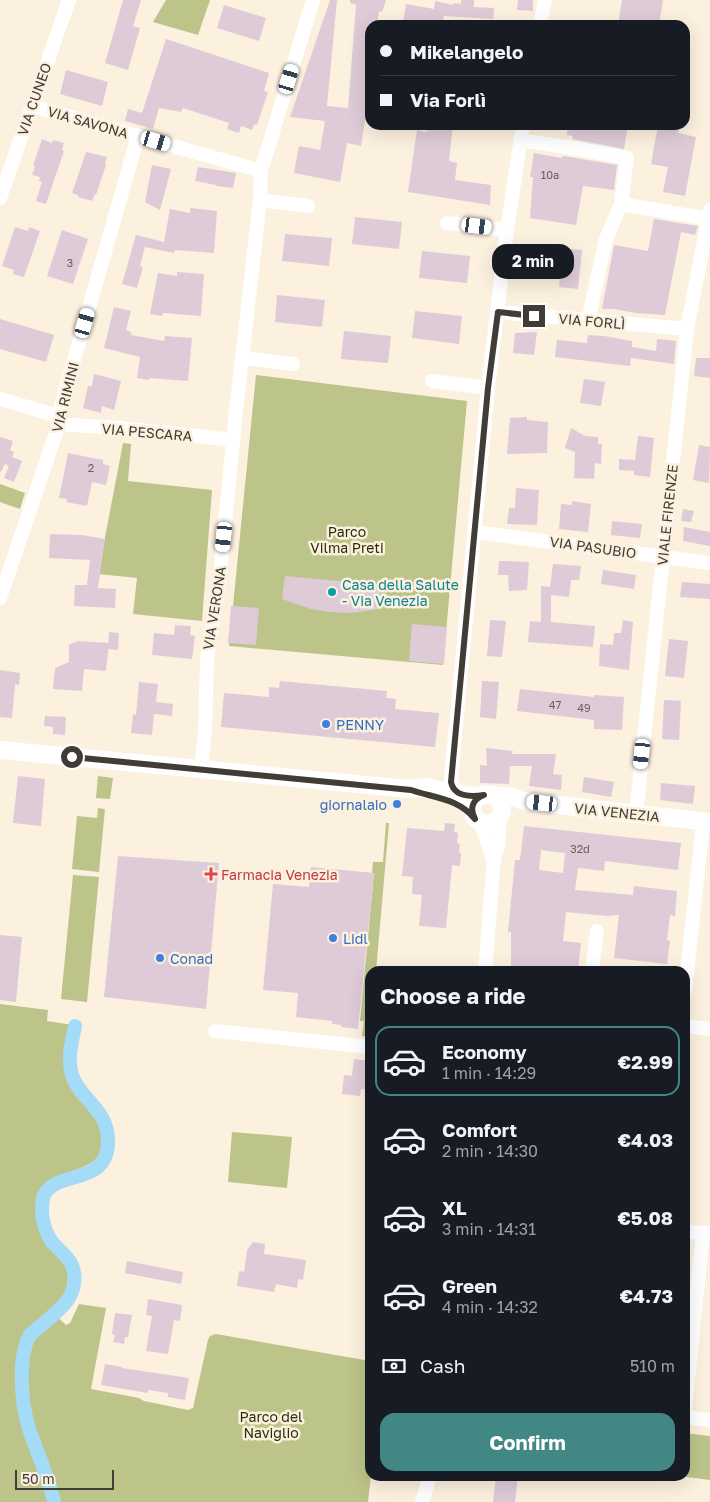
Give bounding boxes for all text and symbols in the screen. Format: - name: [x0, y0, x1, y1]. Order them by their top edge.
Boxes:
- text: Mikelangelo: [410, 40, 523, 63]
- street label: VIA CUNEO: [14, 60, 54, 138]
- car: [277, 62, 300, 96]
- text: Via Forlì: [410, 88, 486, 111]
- street label: VIA SAVONA: [46, 102, 131, 142]
- car: [139, 130, 172, 152]
- house number: 10a: [541, 168, 559, 181]
- car: [461, 217, 492, 235]
- callout: 2 min: [493, 244, 575, 278]
- text: 2 min: [512, 251, 554, 271]
- house number: 3: [67, 256, 73, 269]
- route end: [523, 305, 545, 327]
- car: [73, 307, 96, 339]
- street label: VIA FORLÌ: [558, 310, 626, 332]
- street label: VIA RIMINI: [48, 360, 82, 434]
- street label: VIA PESCARA: [101, 420, 194, 444]
- house number: 2: [88, 461, 94, 474]
- street label: VIALE FIRENZE: [653, 464, 681, 566]
- car: [214, 521, 233, 553]
- park label: Parco Vilma Preti: [310, 523, 384, 556]
- street label: VIA PASUBIO: [549, 533, 637, 561]
- street label: VIA VERONA: [199, 564, 229, 651]
- place label: Casa della Salute - Via Venezia: [342, 576, 459, 609]
- marker: Casa della Salute - Via Venezia: [326, 586, 338, 598]
- house number: 47: [549, 698, 561, 711]
- house number: 49: [577, 701, 591, 714]
- place label: PENNY: [336, 716, 384, 733]
- marker: PENNY: [320, 718, 332, 730]
- car: [632, 738, 651, 770]
- route start: [61, 746, 83, 768]
- car: [526, 794, 557, 812]
- place label: giornalaio: [320, 796, 387, 813]
- marker: giornalaio: [391, 798, 403, 810]
- street label: VIA VENEZIA: [573, 799, 661, 825]
- house number: 32d: [570, 842, 590, 855]
- place label: Farmacia Venezia: [221, 866, 338, 883]
- marker: Farmacia Venezia: [205, 868, 217, 880]
- place label: Lidl: [343, 930, 368, 947]
- marker: Lidl: [327, 932, 339, 944]
- place label: Conad: [170, 950, 213, 967]
- marker: Conad: [154, 952, 166, 964]
- text: Choose a ride: [380, 982, 526, 1009]
- icon: car: [382, 1039, 427, 1084]
- text: Economy: [442, 1040, 527, 1063]
- text: €2.99: [618, 1050, 673, 1073]
- text: 1 min · 14:29: [442, 1063, 536, 1083]
- icon: car: [382, 1117, 427, 1162]
- text: Comfort: [442, 1118, 517, 1141]
- text: €4.03: [618, 1128, 673, 1151]
- text: 2 min · 14:30: [442, 1141, 538, 1161]
- icon: car: [382, 1195, 427, 1240]
- text: XL: [442, 1196, 467, 1219]
- text: €5.08: [617, 1206, 673, 1229]
- text: 3 min · 14:31: [442, 1219, 536, 1239]
- icon: car: [382, 1273, 427, 1318]
- text: Green: [442, 1274, 497, 1297]
- text: €4.73: [620, 1284, 673, 1307]
- text: 4 min · 14:32: [442, 1297, 538, 1317]
- icon: cash: [380, 1352, 408, 1380]
- text: Cash: [420, 1354, 465, 1377]
- text: 510 m: [630, 1356, 675, 1376]
- park label: Parco del Naviglio: [240, 1408, 303, 1441]
- button: Confirm: [380, 1413, 675, 1471]
- scale bar: [15, 1467, 114, 1490]
- text: 50 m: [22, 1470, 55, 1487]

